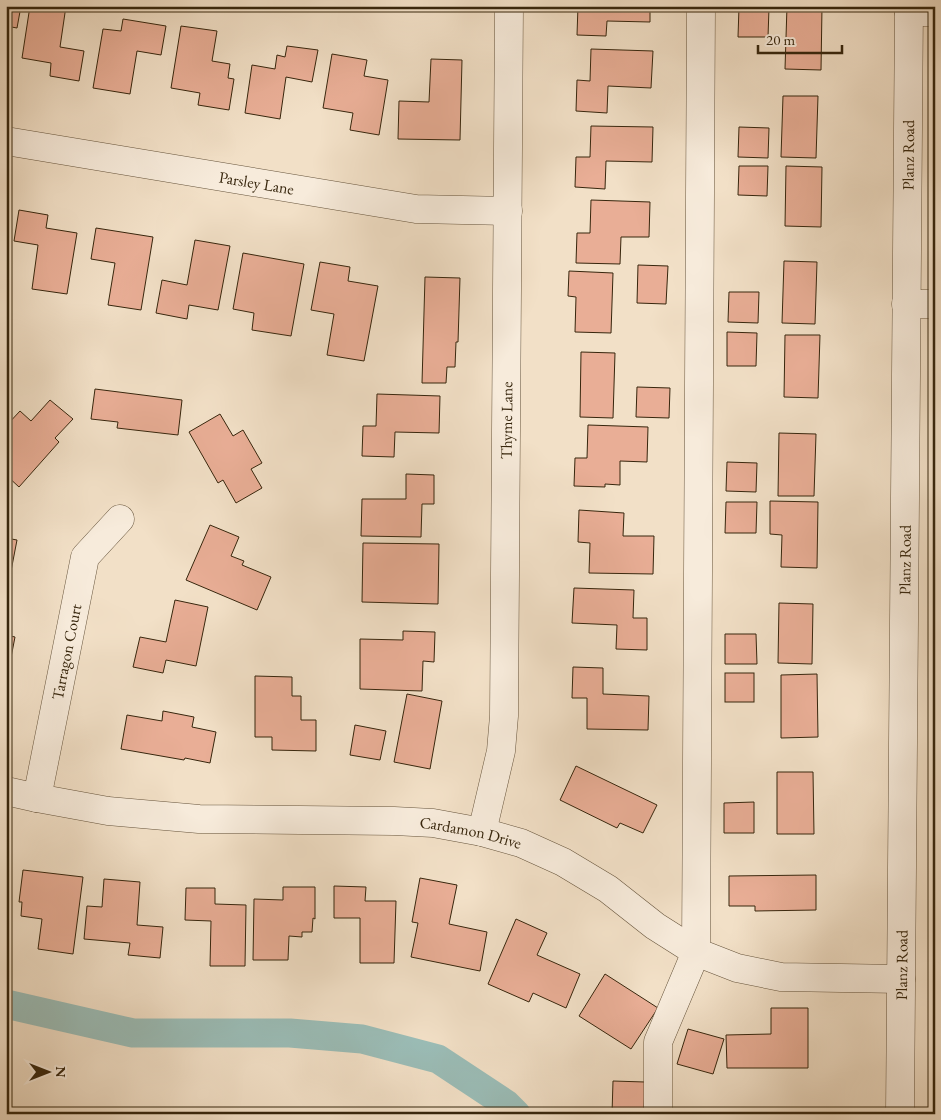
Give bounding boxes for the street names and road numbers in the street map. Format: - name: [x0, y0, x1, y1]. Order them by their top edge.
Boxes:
- street label: Planz Road: [897, 119, 919, 190]
- street label: Parsley Lane: [218, 166, 296, 199]
- street label: Thyme Lane: [495, 381, 517, 459]
- street label: Planz Road: [894, 524, 915, 595]
- street label: Tarragon Court: [46, 602, 86, 702]
- street label: Cardamon Drive: [419, 812, 524, 853]
- street label: Planz Road: [890, 929, 912, 1000]

